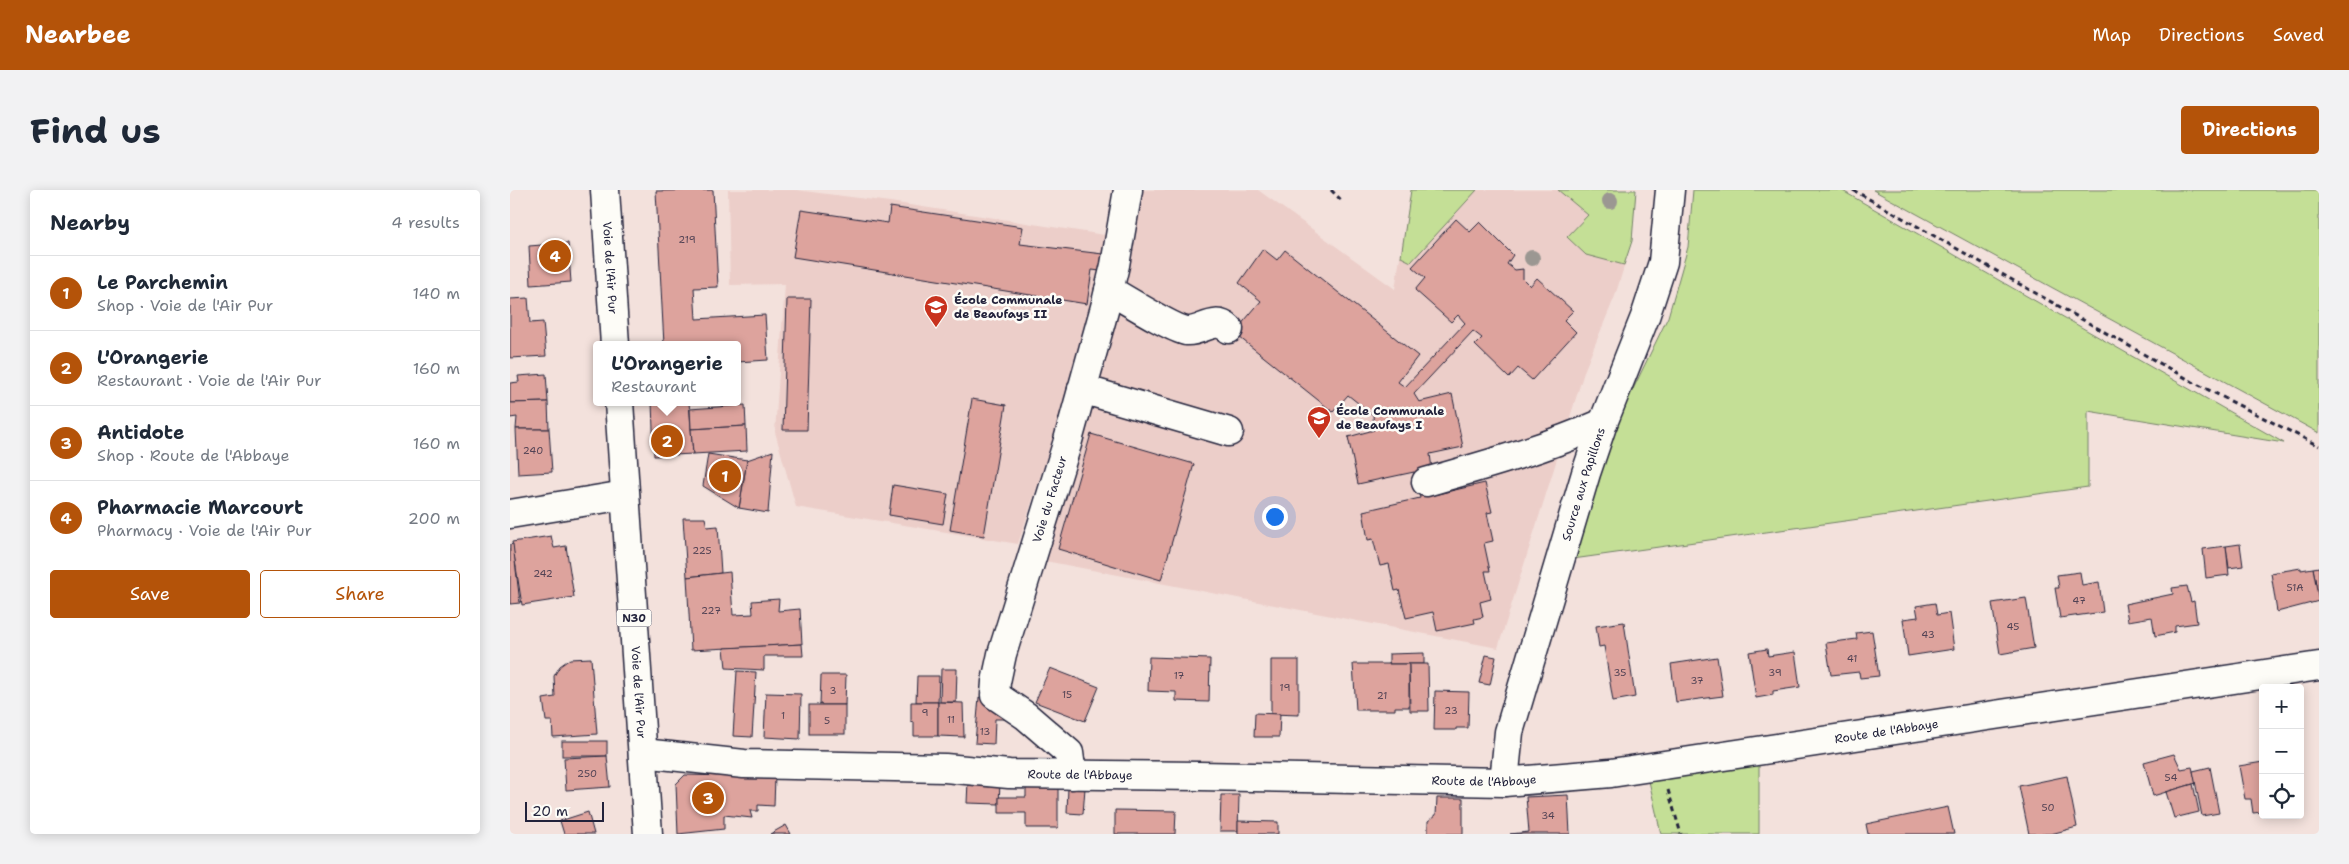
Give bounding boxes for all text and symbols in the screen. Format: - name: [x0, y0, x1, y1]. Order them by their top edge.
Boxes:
- text: Nearbee: [25, 19, 131, 51]
- text: Map: [2093, 23, 2131, 47]
- text: Directions: [2159, 23, 2245, 47]
- text: Saved: [2273, 23, 2324, 47]
- button: Directions: [2181, 106, 2319, 154]
- text: Find us: [30, 107, 161, 154]
- text: Nearby: [50, 209, 130, 237]
- text: 4 results: [391, 212, 460, 233]
- street label: Voie de l'Air Pur: [599, 221, 621, 315]
- house number: 219: [678, 233, 696, 246]
- pin: 4: [539, 237, 571, 275]
- text: Le Parchemin: [97, 270, 228, 295]
- text: 1: [62, 283, 70, 304]
- text: 140 m: [413, 283, 460, 304]
- place label: École Communale de Beaufays II: [954, 292, 1063, 322]
- school or university icon: École Communale de Beaufays II: [923, 294, 949, 328]
- text: Shop · Voie de l'Air Pur: [97, 295, 273, 316]
- popup: [593, 341, 741, 406]
- text: L'Orangerie: [97, 345, 209, 370]
- text: L'Orangerie: [611, 351, 723, 376]
- text: 2: [60, 358, 72, 379]
- text: 160 m: [413, 358, 460, 379]
- text: Restaurant · Voie de l'Air Pur: [97, 370, 322, 391]
- text: Restaurant: [611, 376, 697, 397]
- place label: École Communale de Beaufays I: [1336, 403, 1445, 433]
- school or university icon: École Communale de Beaufays I: [1306, 405, 1332, 439]
- text: Antidote: [97, 420, 184, 445]
- pin: 2: [651, 422, 683, 460]
- street label: Source aux Papillons: [1558, 425, 1609, 543]
- text: 3: [60, 433, 72, 454]
- text: 160 m: [413, 433, 460, 454]
- house number: 240: [523, 444, 543, 457]
- text: Shop · Route de l'Abbaye: [97, 445, 290, 466]
- street label: Voie du Facteur: [1029, 454, 1071, 545]
- pin: 1: [709, 457, 741, 495]
- text: Pharmacie Marcourt: [97, 495, 303, 520]
- your location: [1262, 504, 1288, 530]
- text: 4: [60, 508, 72, 529]
- text: 200 m: [408, 508, 460, 529]
- text: Pharmacy · Voie de l'Air Pur: [97, 520, 312, 541]
- house number: 225: [692, 544, 712, 557]
- house number: 242: [533, 567, 553, 580]
- button: Save: [50, 570, 250, 618]
- button: Share: [260, 570, 460, 618]
- house number: 51A: [2287, 581, 2303, 594]
- house number: 47: [2072, 594, 2086, 607]
- house number: 227: [701, 604, 721, 617]
- road number: N30: [616, 609, 652, 626]
- house number: 45: [2007, 620, 2019, 633]
- house number: 43: [1921, 628, 1935, 641]
- street label: Voie de l'Air Pur: [627, 645, 650, 740]
- house number: 41: [1847, 652, 1857, 665]
- house number: 35: [1614, 666, 1626, 679]
- house number: 39: [1768, 666, 1782, 679]
- house number: 17: [1174, 669, 1184, 682]
- house number: 37: [1690, 674, 1704, 687]
- house number: 19: [1280, 681, 1290, 694]
- house number: 3: [830, 684, 837, 697]
- map controls: [2259, 684, 2304, 819]
- button: +: [2259, 684, 2304, 729]
- house number: 15: [1062, 688, 1072, 701]
- house number: 21: [1377, 689, 1387, 702]
- house number: 23: [1444, 704, 1458, 717]
- house number: 9: [922, 706, 929, 719]
- house number: 1: [781, 709, 785, 722]
- house number: 11: [947, 713, 955, 726]
- house number: 5: [824, 714, 830, 727]
- street label: Route de l'Abbaye: [1833, 716, 1940, 747]
- house number: 13: [980, 725, 990, 738]
- button: −: [2259, 729, 2304, 774]
- street label: Route de l'Abbaye: [1027, 766, 1133, 783]
- house number: 250: [577, 767, 597, 780]
- street label: Route de l'Abbaye: [1431, 771, 1537, 790]
- house number: 54: [2165, 771, 2177, 784]
- button: locate: [2259, 774, 2304, 819]
- pin: 3: [692, 779, 724, 817]
- scale bar: [525, 799, 604, 822]
- house number: 50: [2041, 801, 2055, 814]
- text: 20 m: [532, 802, 568, 820]
- house number: 34: [1541, 809, 1555, 822]

